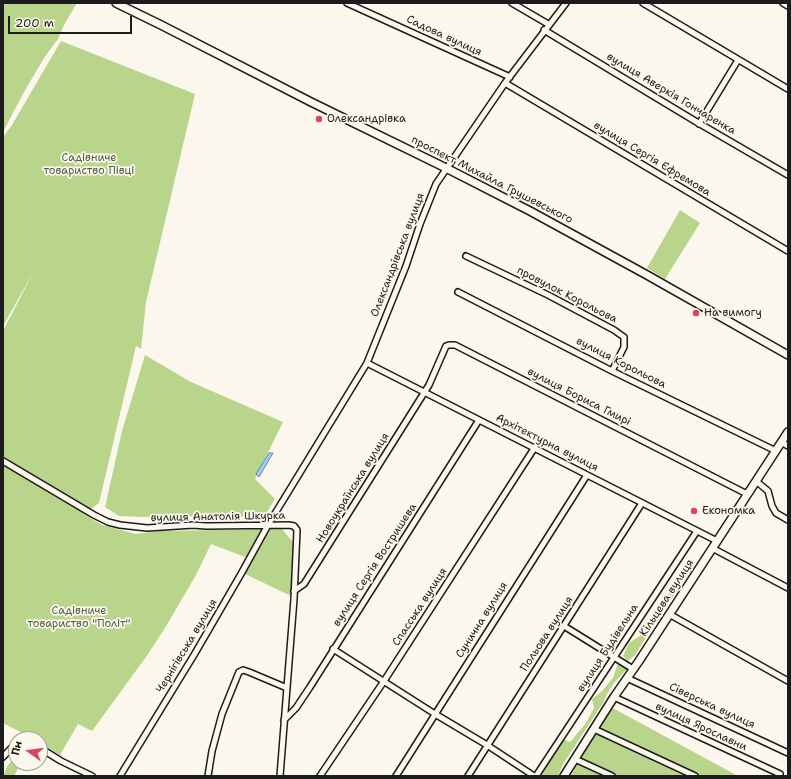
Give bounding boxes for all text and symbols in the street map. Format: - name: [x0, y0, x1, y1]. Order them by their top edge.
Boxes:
- scale bar: [10, 8, 134, 34]
- street label: Садова вулиця: [404, 13, 484, 59]
- text: 200 m: [15, 15, 54, 31]
- street label: вулиця Аверкія Гончаренка: [604, 50, 738, 138]
- place label: Олександрівка: [327, 112, 406, 126]
- marker: Олександрівка: [314, 114, 324, 124]
- street label: вулиця Сергія Єфремова: [591, 119, 713, 199]
- street label: проспект Михайла Грушевського: [409, 133, 575, 227]
- park label: Садівниче товариство Півці: [44, 151, 134, 177]
- street label: Олександрівська вулиця: [368, 191, 428, 319]
- street label: провулок Корольова: [515, 264, 619, 326]
- place label: На вимогу: [704, 306, 762, 320]
- marker: На вимогу: [691, 308, 701, 318]
- street label: вулиця Корольова: [574, 335, 668, 391]
- street label: вулиця Бориса Гмирі: [525, 365, 633, 429]
- street label: Архітектурна вулиця: [493, 411, 601, 475]
- street label: Новоукраїнська вулиця: [314, 431, 392, 545]
- street label: вулиця Сергія Востришева: [330, 501, 420, 629]
- place label: Економка: [702, 504, 755, 518]
- marker: Економка: [689, 506, 699, 516]
- street label: вулиця Анатолія Шкурка: [151, 509, 285, 525]
- street label: Кільцева вулиця: [637, 557, 697, 639]
- street label: Спасська вулиця: [390, 566, 450, 648]
- street label: Сунична вулиця: [453, 580, 511, 660]
- street label: Польова вулиця: [518, 594, 576, 674]
- street label: Чернігівська вулиця: [154, 597, 220, 695]
- street label: вулиця Будівельна: [575, 602, 641, 694]
- park label: Садівниче товариство "Політ": [27, 604, 131, 630]
- street label: Сіверська вулиця: [667, 680, 757, 732]
- street label: вулиця Ярославни: [653, 700, 749, 754]
- north arrow: [8, 731, 48, 771]
- text: Пн: [8, 739, 26, 757]

